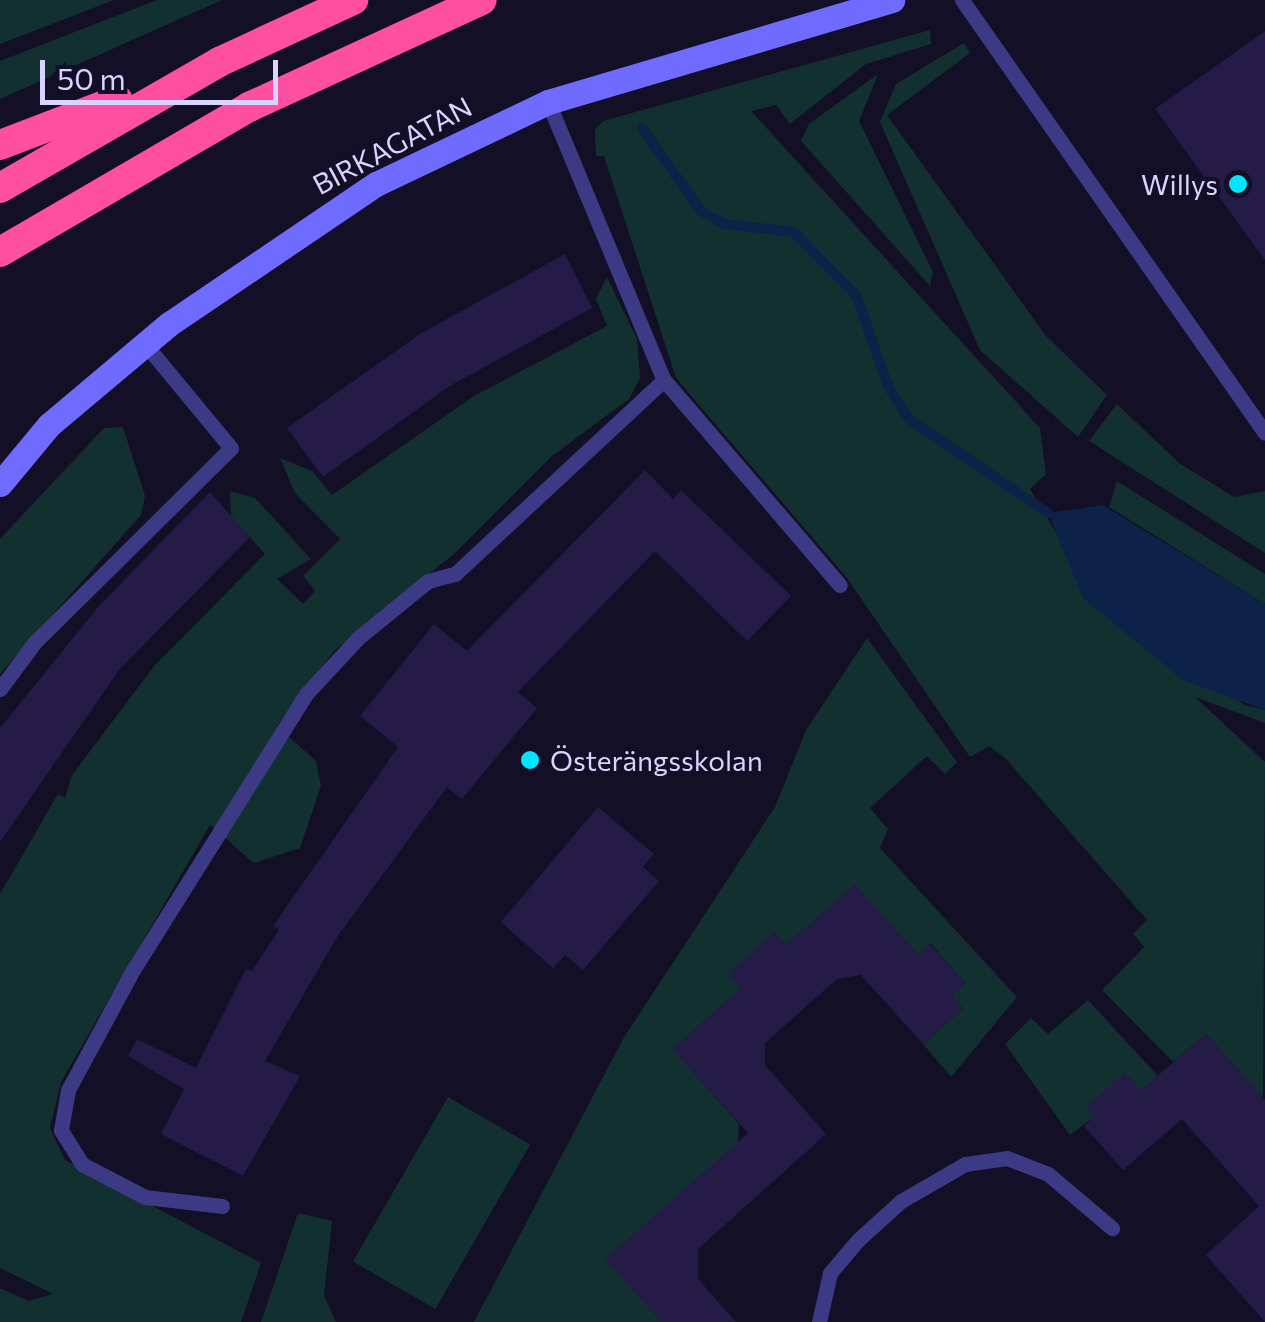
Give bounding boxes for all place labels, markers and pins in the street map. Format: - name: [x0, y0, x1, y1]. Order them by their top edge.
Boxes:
- place label: Willys: [1141, 167, 1218, 201]
- marker: Willys: [1227, 173, 1249, 195]
- place label: Österängsskolan: [550, 743, 763, 777]
- marker: Österängsskolan: [519, 749, 541, 771]

